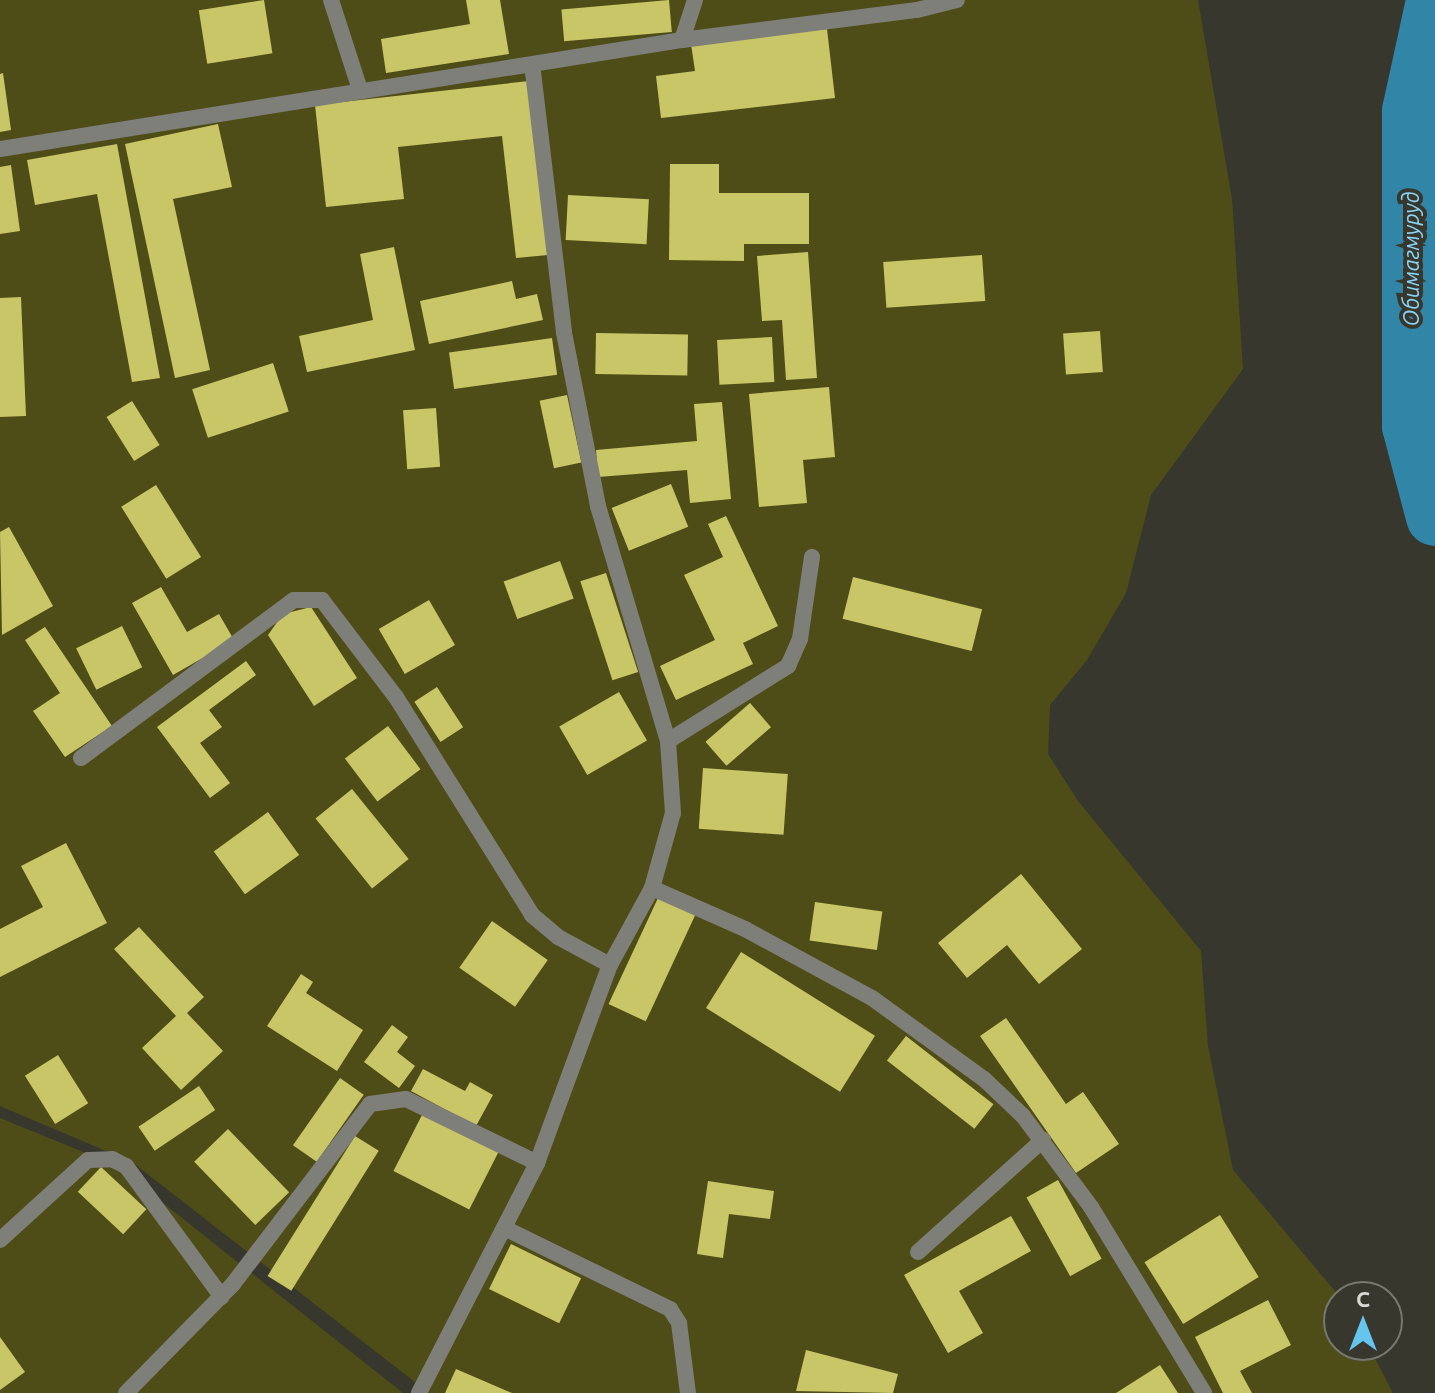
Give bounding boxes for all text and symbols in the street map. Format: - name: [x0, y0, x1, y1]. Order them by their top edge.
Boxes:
- water label: Обимагмуруд: [1398, 191, 1424, 327]
- north arrow: [1323, 1281, 1403, 1361]
- text: С: [1356, 1286, 1370, 1311]

